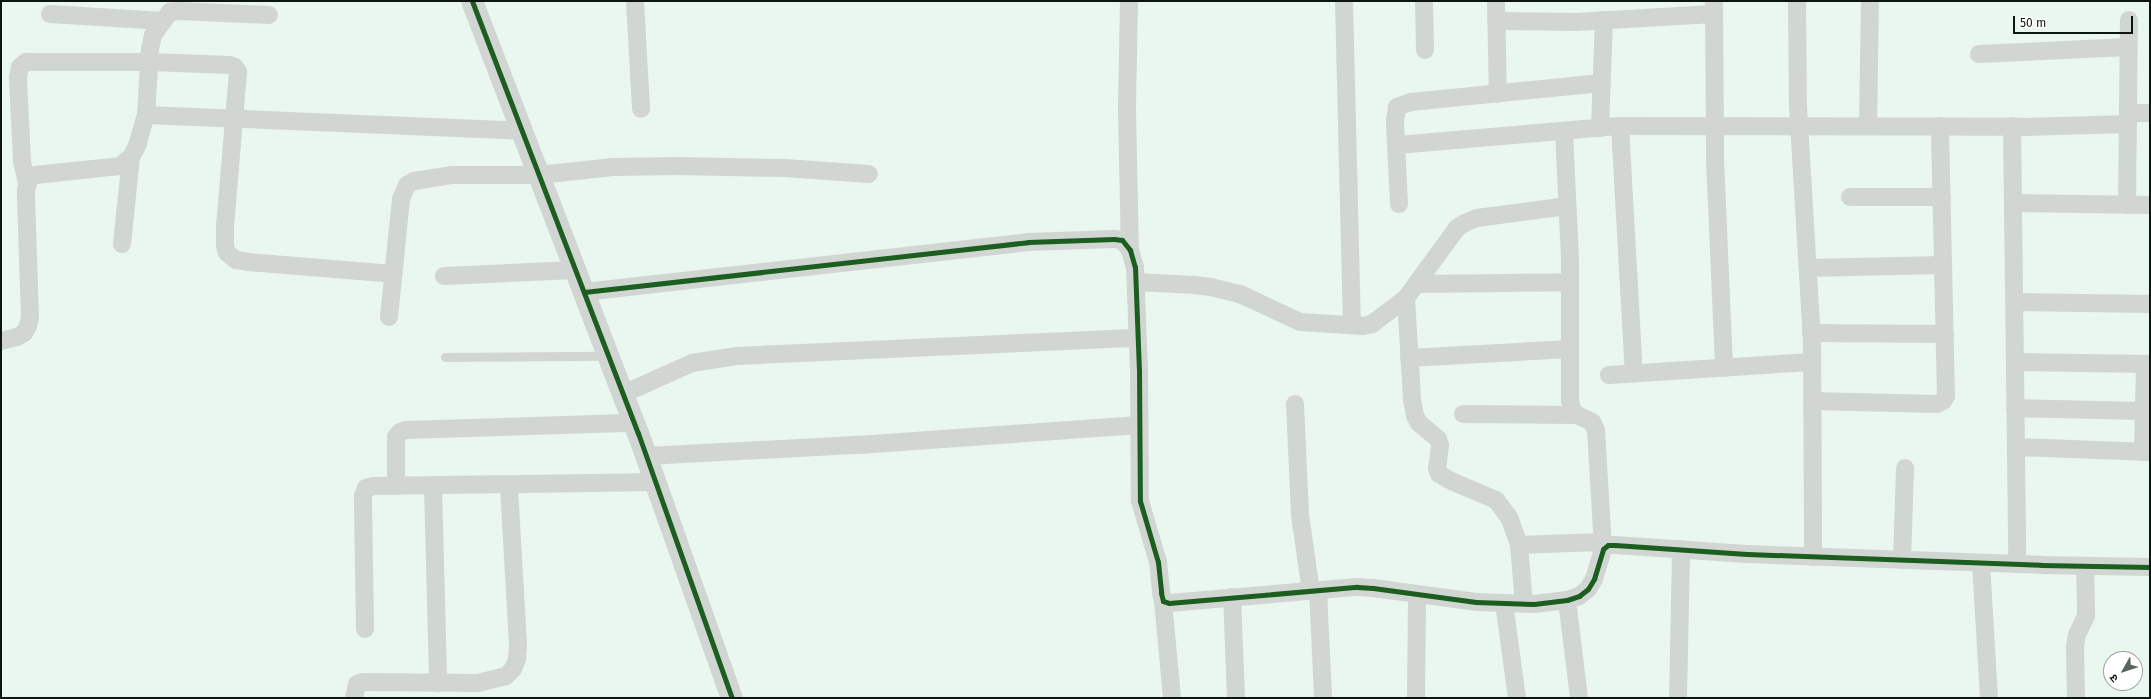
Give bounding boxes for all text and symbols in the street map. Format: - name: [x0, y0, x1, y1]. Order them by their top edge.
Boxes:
- scale bar: [2015, 8, 2135, 34]
- text: 50 m: [2020, 16, 2046, 30]
- north arrow: [2103, 651, 2143, 691]
- text: उ: [2107, 672, 2121, 685]

